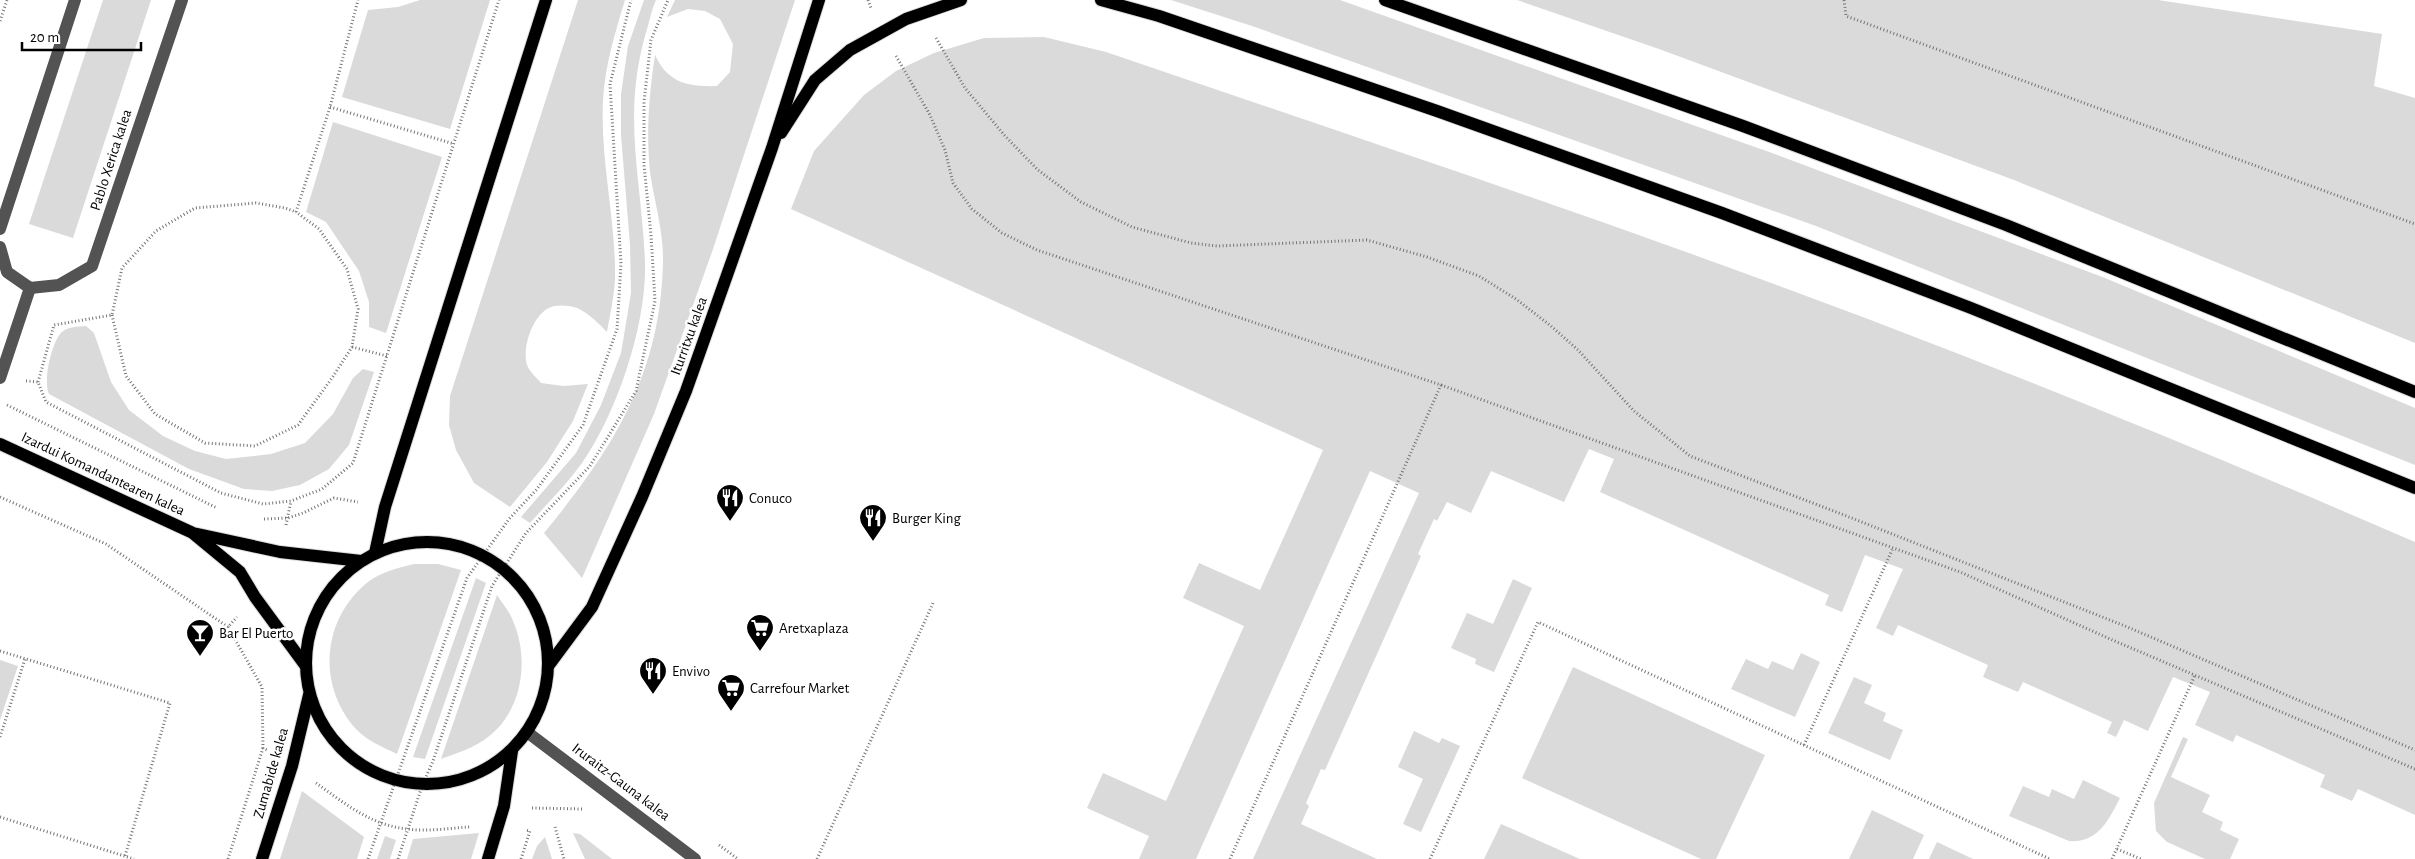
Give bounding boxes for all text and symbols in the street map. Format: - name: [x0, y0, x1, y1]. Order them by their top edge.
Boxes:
- scale bar: [22, 20, 141, 52]
- text: 20 m: [30, 30, 59, 45]
- street label: Pablo Xerica kalea: [88, 107, 134, 213]
- street label: Iturritxu kalea: [668, 295, 710, 377]
- street label: Izardui Komandantearen kalea: [19, 429, 187, 519]
- restaurant icon: Conuco: [715, 483, 745, 522]
- place label: Conuco: [749, 491, 792, 506]
- restaurant icon: Burger King: [858, 503, 888, 542]
- place label: Burger King: [892, 511, 962, 526]
- supermarket icon: Aretxaplaza: [745, 613, 775, 652]
- bar icon: Bar El Puerto: [185, 618, 215, 657]
- place label: Aretxaplaza: [779, 621, 849, 636]
- place label: Bar El Puerto: [219, 626, 293, 641]
- restaurant icon: Envivo: [638, 656, 668, 695]
- place label: Envivo: [672, 664, 710, 679]
- supermarket icon: Carrefour Market: [716, 673, 746, 712]
- place label: Carrefour Market: [750, 681, 849, 696]
- street label: Zumabide kalea: [251, 726, 291, 820]
- street label: Iruraitz-Gauna kalea: [569, 740, 673, 824]

